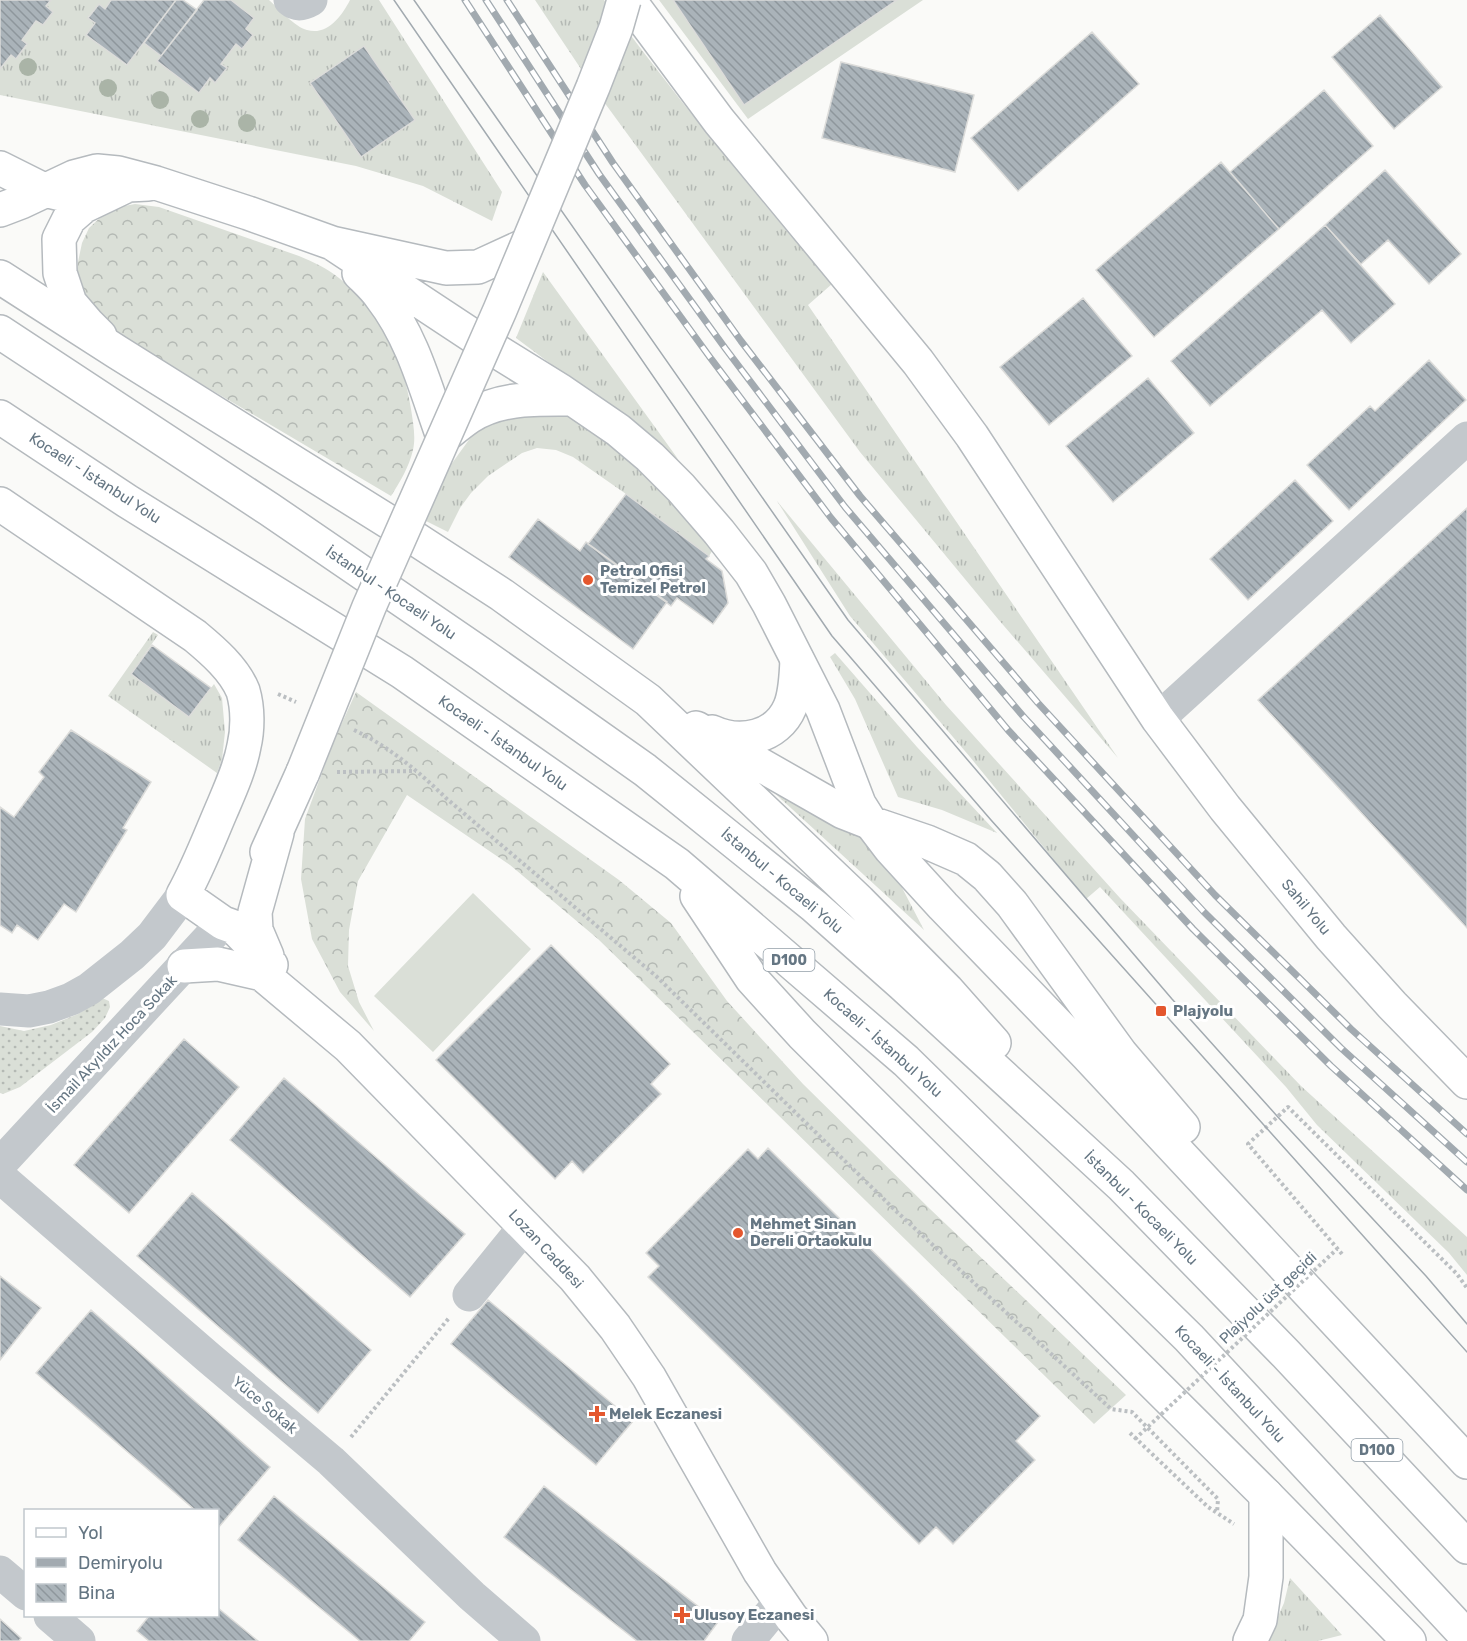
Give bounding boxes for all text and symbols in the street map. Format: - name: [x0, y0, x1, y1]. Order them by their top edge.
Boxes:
- street label: Kocaeli - İstanbul Yolu: [26, 429, 164, 527]
- street label: İstanbul - Kocaeli Yolu: [322, 543, 460, 643]
- place label: Petrol Ofisi Temizel Petrol: [600, 562, 706, 597]
- marker: Petrol Ofisi Temizel Petrol: [581, 573, 595, 587]
- street label: Kocaeli - İstanbul Yolu: [435, 692, 571, 794]
- street label: İstanbul - Kocaeli Yolu: [717, 825, 847, 937]
- street label: Sahil Yolu: [1278, 876, 1334, 938]
- road number: D100: [764, 949, 814, 971]
- street label: İsmail Akyıldız Hoca Sokak: [43, 971, 181, 1117]
- street label: Kocaeli - İstanbul Yolu: [820, 985, 946, 1101]
- place label: Plajyolu: [1173, 1002, 1233, 1020]
- marker: Plajyolu: [1154, 1004, 1168, 1018]
- street label: İstanbul - Kocaeli Yolu: [1080, 1147, 1202, 1269]
- street label: Lozan Caddesi: [505, 1206, 587, 1292]
- place label: Mehmet Sinan Dereli Ortaokulu: [750, 1215, 872, 1250]
- marker: Mehmet Sinan Dereli Ortaokulu: [731, 1226, 745, 1240]
- street label: Plajyolu üst geçidi: [1216, 1248, 1320, 1348]
- street label: Kocaeli - İstanbul Yolu: [1171, 1322, 1289, 1446]
- street label: Yüce Sokak: [229, 1372, 301, 1438]
- place label: Melek Eczanesi: [609, 1405, 722, 1423]
- marker: Melek Eczanesi: [590, 1407, 604, 1421]
- road number: D100: [1352, 1439, 1402, 1461]
- legend: [24, 1509, 219, 1617]
- text: Yol: [78, 1522, 103, 1544]
- text: Demiryolu: [78, 1552, 163, 1574]
- text: Bina: [78, 1582, 115, 1604]
- place label: Ulusoy Eczanesi: [694, 1606, 814, 1624]
- marker: Ulusoy Eczanesi: [675, 1608, 689, 1622]

